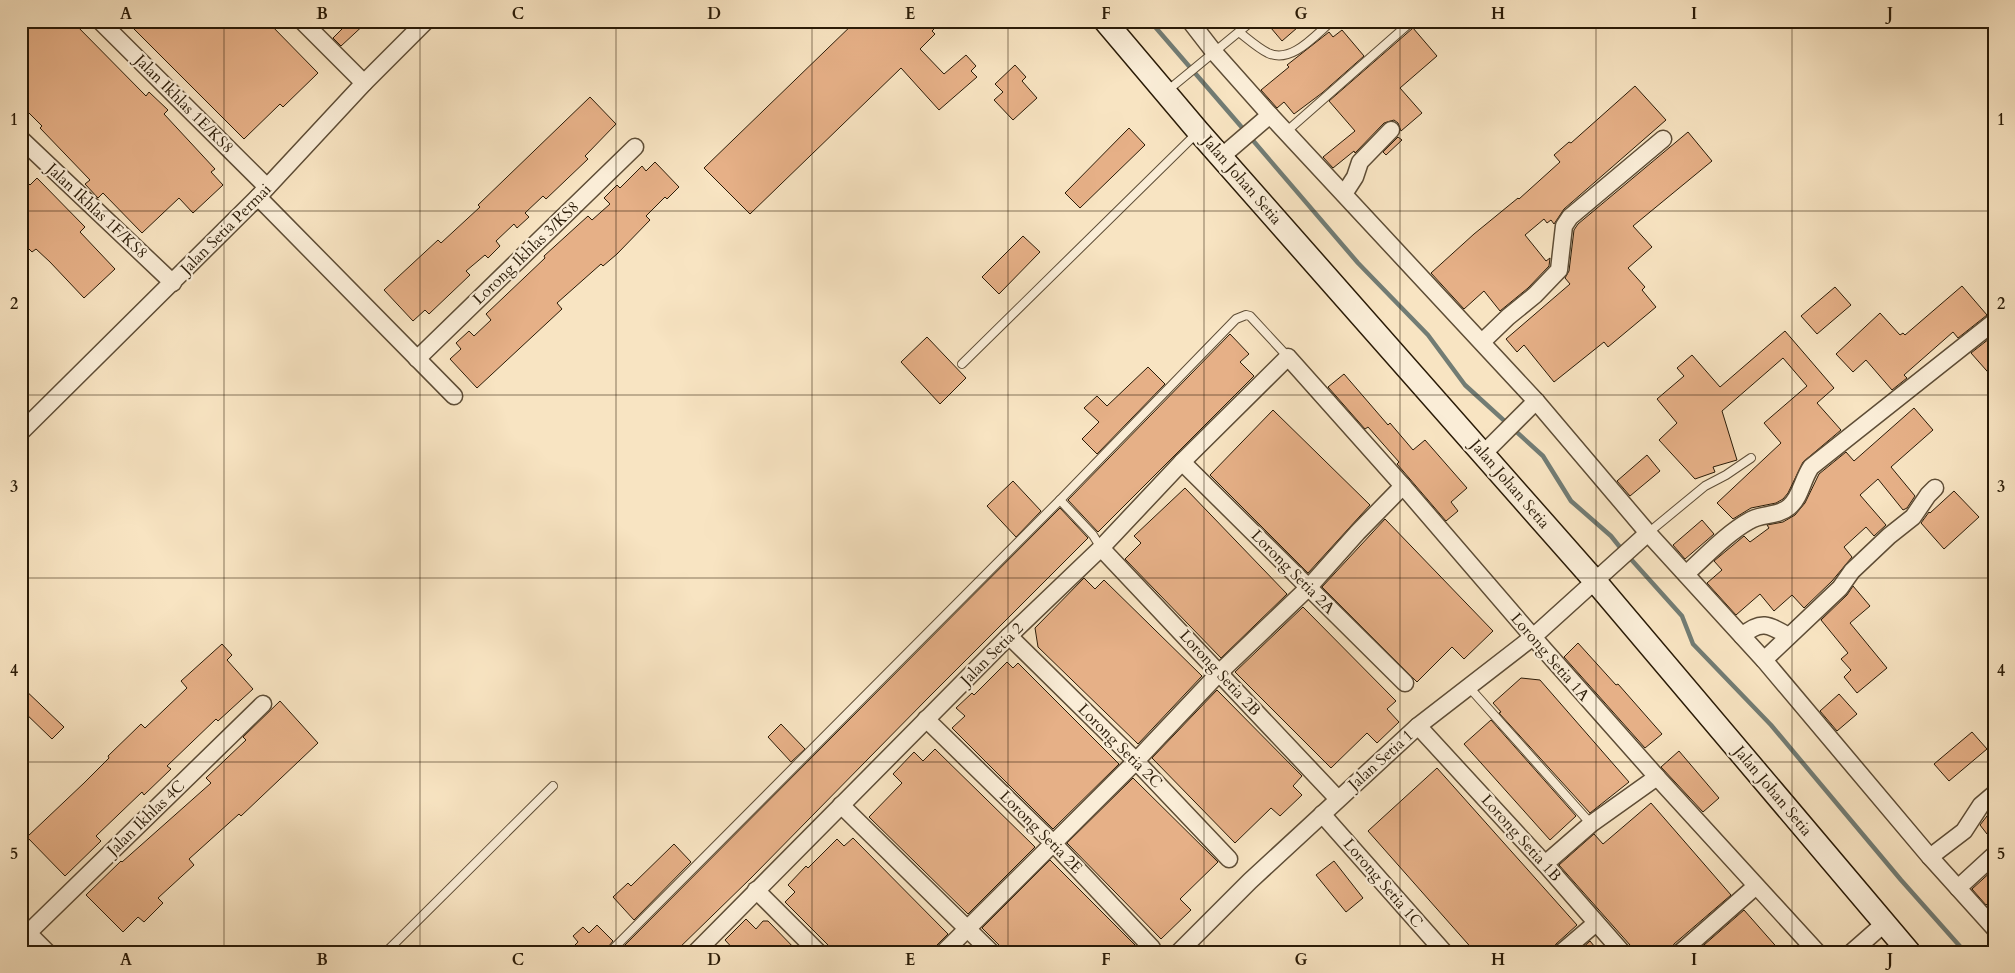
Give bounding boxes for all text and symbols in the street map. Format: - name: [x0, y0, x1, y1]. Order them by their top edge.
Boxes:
- text: A: [120, 3, 132, 25]
- text: B: [316, 3, 328, 25]
- text: C: [512, 3, 524, 25]
- text: D: [707, 3, 721, 25]
- text: E: [905, 3, 915, 25]
- text: F: [1101, 3, 1111, 25]
- text: G: [1294, 3, 1308, 25]
- text: H: [1491, 3, 1505, 25]
- text: I: [1691, 3, 1697, 25]
- text: J: [1885, 3, 1893, 25]
- street label: Jalan Ikhlas 1E/KS8: [128, 48, 238, 158]
- text: 1: [10, 109, 18, 131]
- text: 1: [1997, 109, 2005, 131]
- street label: Jalan Johan Setia: [1196, 129, 1287, 229]
- street label: Jalan Ikhlas 1F/KS8: [40, 157, 152, 264]
- street label: Jalan Setia Permai: [174, 178, 277, 281]
- street label: Lorong Ikhlas 3/KS8: [468, 196, 584, 310]
- text: 2: [10, 293, 18, 315]
- text: 2: [1997, 293, 2005, 315]
- street label: Jalan Johan Setia: [1464, 433, 1555, 533]
- text: 3: [10, 476, 18, 498]
- text: 3: [1997, 476, 2005, 498]
- street label: Lorong Setia 2A: [1246, 525, 1340, 619]
- street label: Lorong Setia 1A: [1505, 608, 1595, 706]
- street label: Jalan Setia 2: [954, 618, 1028, 692]
- street label: Lorong Setia 2B: [1174, 625, 1266, 721]
- text: 4: [10, 660, 18, 682]
- text: 4: [1997, 660, 2005, 682]
- street label: Lorong Setia 2C: [1073, 699, 1167, 793]
- street label: Jalan Setia 1: [1342, 725, 1418, 797]
- street label: Jalan Johan Setia: [1727, 740, 1817, 841]
- street label: Jalan Ikhlas 4C: [101, 775, 190, 862]
- street label: Lorong Setia 2E: [995, 786, 1088, 879]
- street label: Lorong Setia 1B: [1476, 790, 1566, 886]
- street label: Lorong Setia 1C: [1338, 834, 1428, 932]
- text: 5: [10, 843, 18, 865]
- text: 5: [1997, 843, 2005, 865]
- text: A: [120, 949, 132, 971]
- text: B: [316, 949, 328, 971]
- text: C: [512, 949, 524, 971]
- text: D: [707, 949, 721, 971]
- text: E: [905, 949, 915, 971]
- text: F: [1101, 949, 1111, 971]
- text: G: [1294, 949, 1308, 971]
- text: H: [1491, 949, 1505, 971]
- text: I: [1691, 949, 1697, 971]
- text: J: [1885, 949, 1893, 971]

